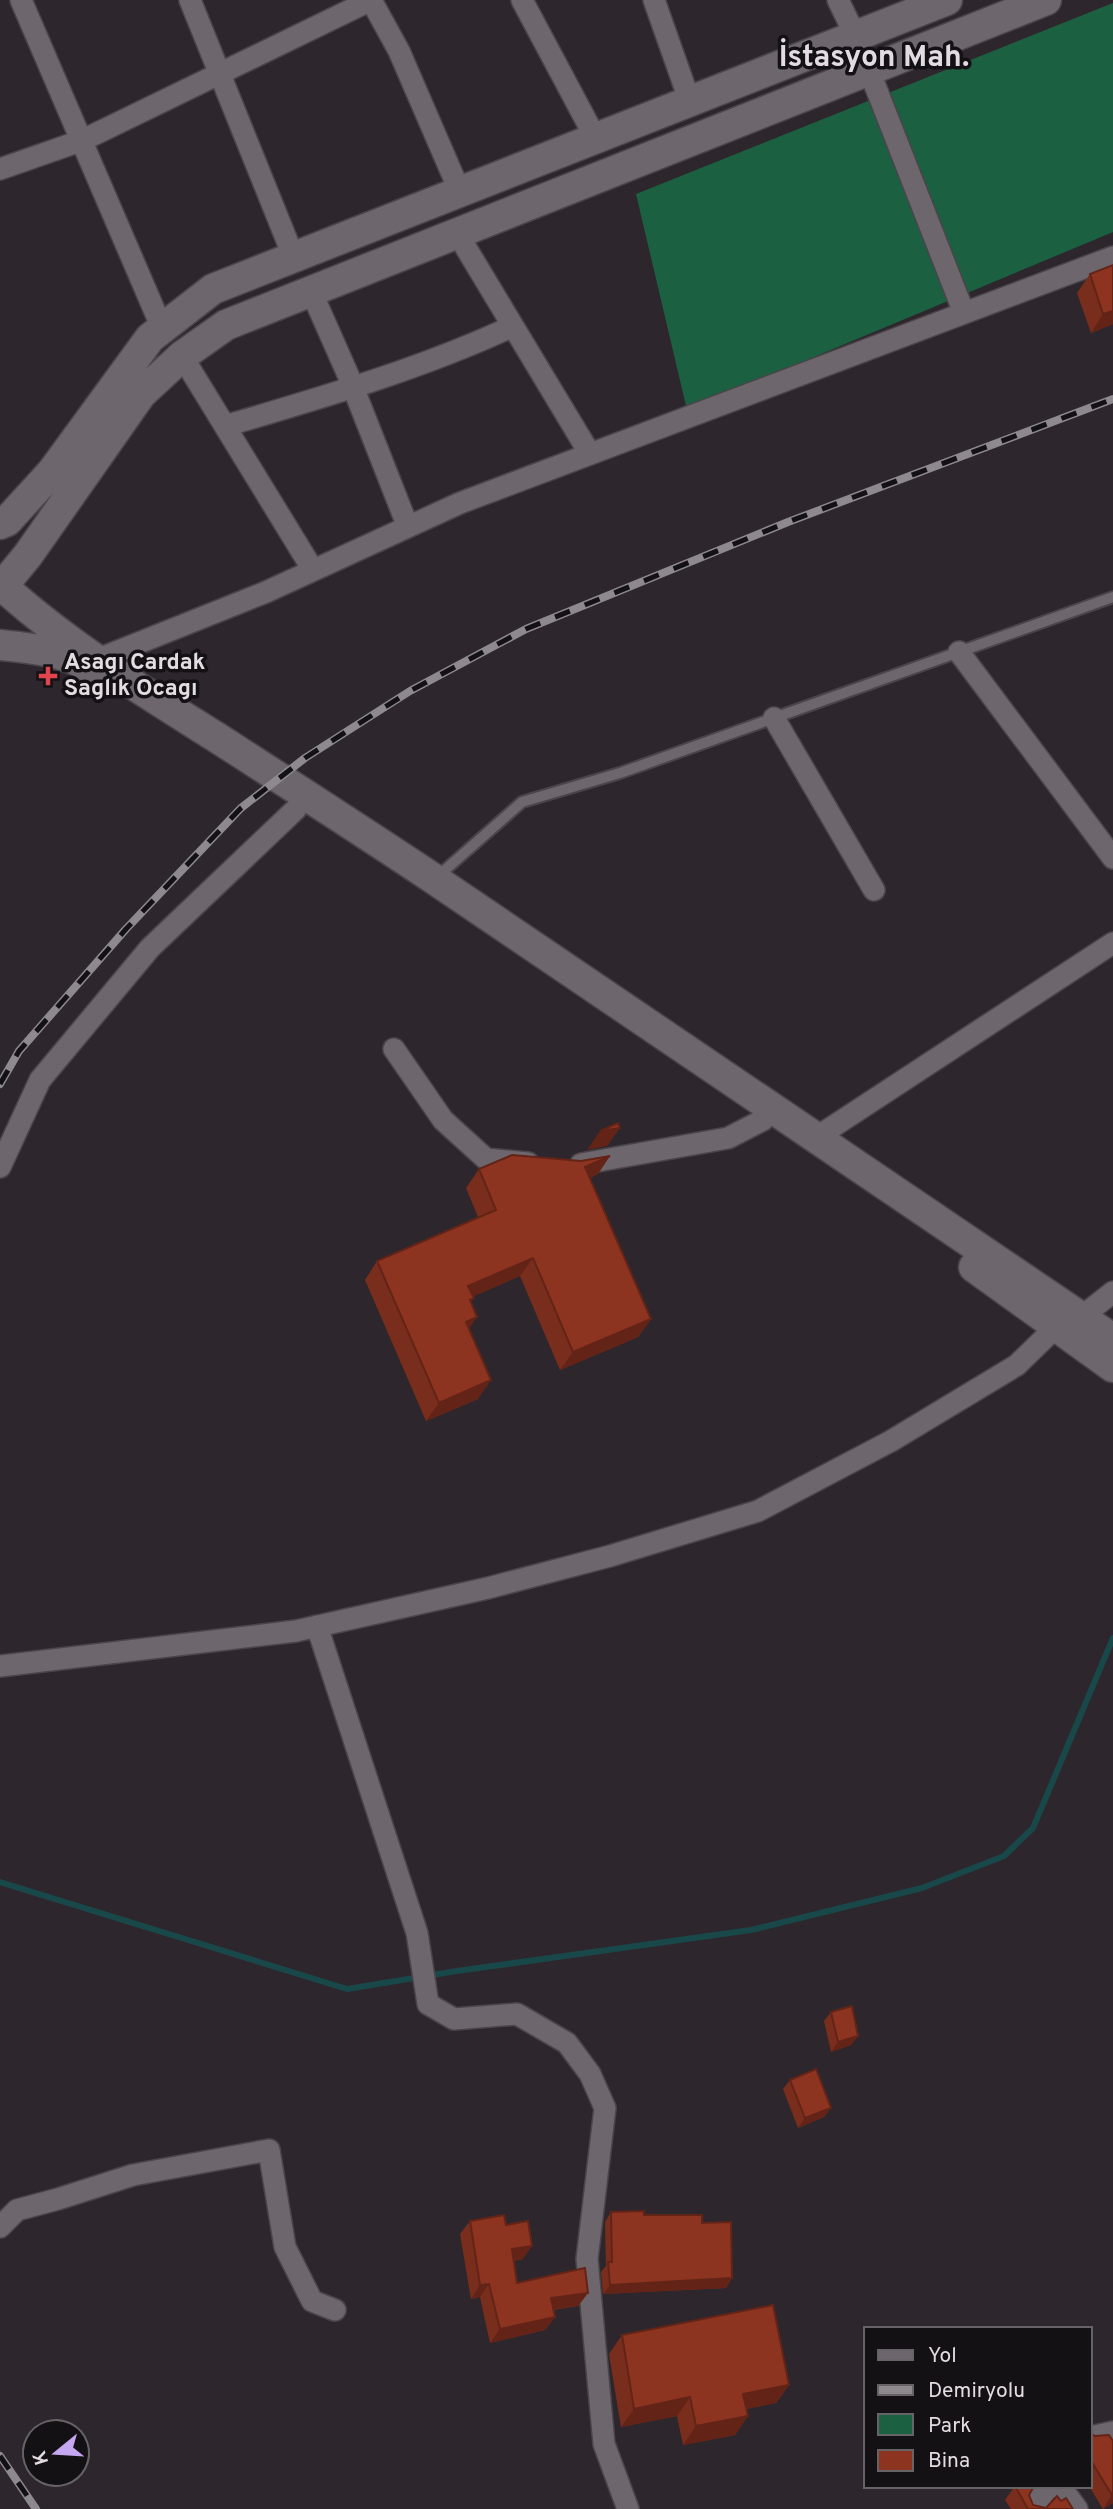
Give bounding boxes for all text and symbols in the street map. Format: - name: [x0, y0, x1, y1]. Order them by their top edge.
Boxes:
- district label: İstasyon Mah.: [779, 38, 969, 77]
- place label: Asagı Cardak Saglık Ocagı: [64, 649, 206, 704]
- marker: Asagı Cardak Saglık Ocagı: [38, 666, 58, 686]
- legend: [864, 2327, 1092, 2488]
- text: Yol: [928, 2343, 957, 2370]
- text: Demiryolu: [928, 2378, 1025, 2405]
- text: Park: [928, 2413, 971, 2440]
- north arrow: [21, 2418, 91, 2488]
- text: K: [28, 2448, 55, 2468]
- text: Bina: [928, 2448, 970, 2475]

